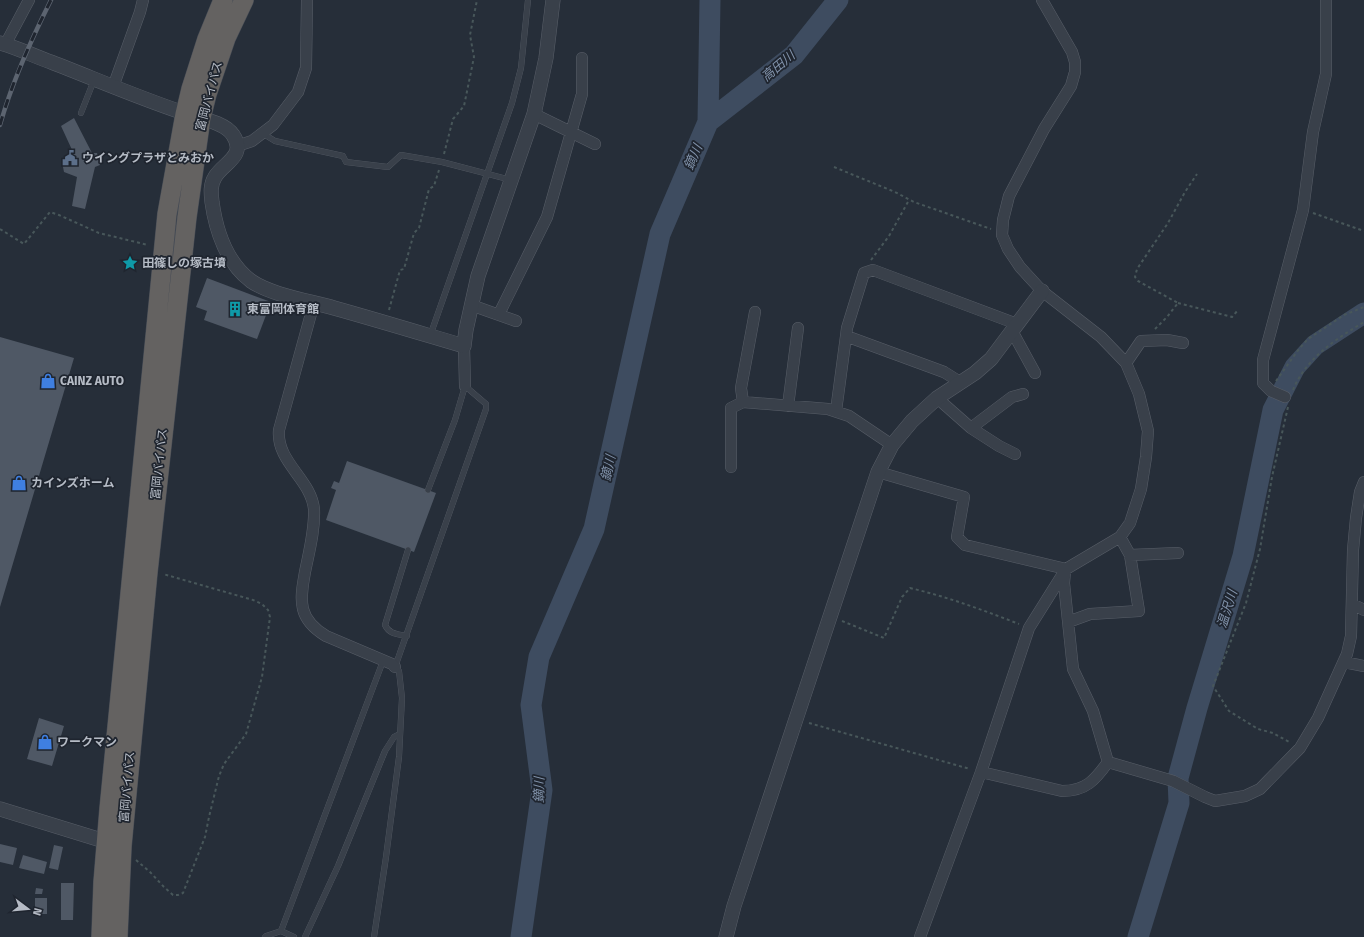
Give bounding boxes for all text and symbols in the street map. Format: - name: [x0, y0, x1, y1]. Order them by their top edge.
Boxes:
- water label: 高田川: [758, 46, 799, 84]
- street label: 富岡バイパス: [193, 60, 225, 132]
- water label: 鏑川: [681, 140, 706, 172]
- public building icon: ウイングプラザとみおか: [61, 149, 79, 167]
- place label: ウイングプラザとみおか: [82, 151, 214, 165]
- place icon: 田篠しの塚古墳: [121, 254, 139, 272]
- place label: 田篠しの塚古墳: [142, 256, 226, 270]
- building icon: 東富岡体育館: [226, 300, 244, 318]
- place label: 東富岡体育館: [247, 302, 319, 316]
- shop icon: CAINZ AUTO: [39, 372, 57, 390]
- place label: CAINZ AUTO: [60, 374, 124, 388]
- street label: 富岡バイパス: [148, 428, 170, 500]
- water label: 鏑川: [598, 452, 618, 482]
- shop icon: カインズホーム: [10, 474, 28, 492]
- place label: カインズホーム: [31, 476, 114, 490]
- water label: 温沢川: [1214, 586, 1240, 630]
- shop icon: ワークマン: [36, 733, 54, 751]
- place label: ワークマン: [57, 735, 117, 749]
- street label: 富岡バイパス: [117, 751, 137, 823]
- water label: 鏑川: [531, 775, 547, 803]
- north arrow: [8, 889, 48, 929]
- text: N: [30, 906, 44, 917]

